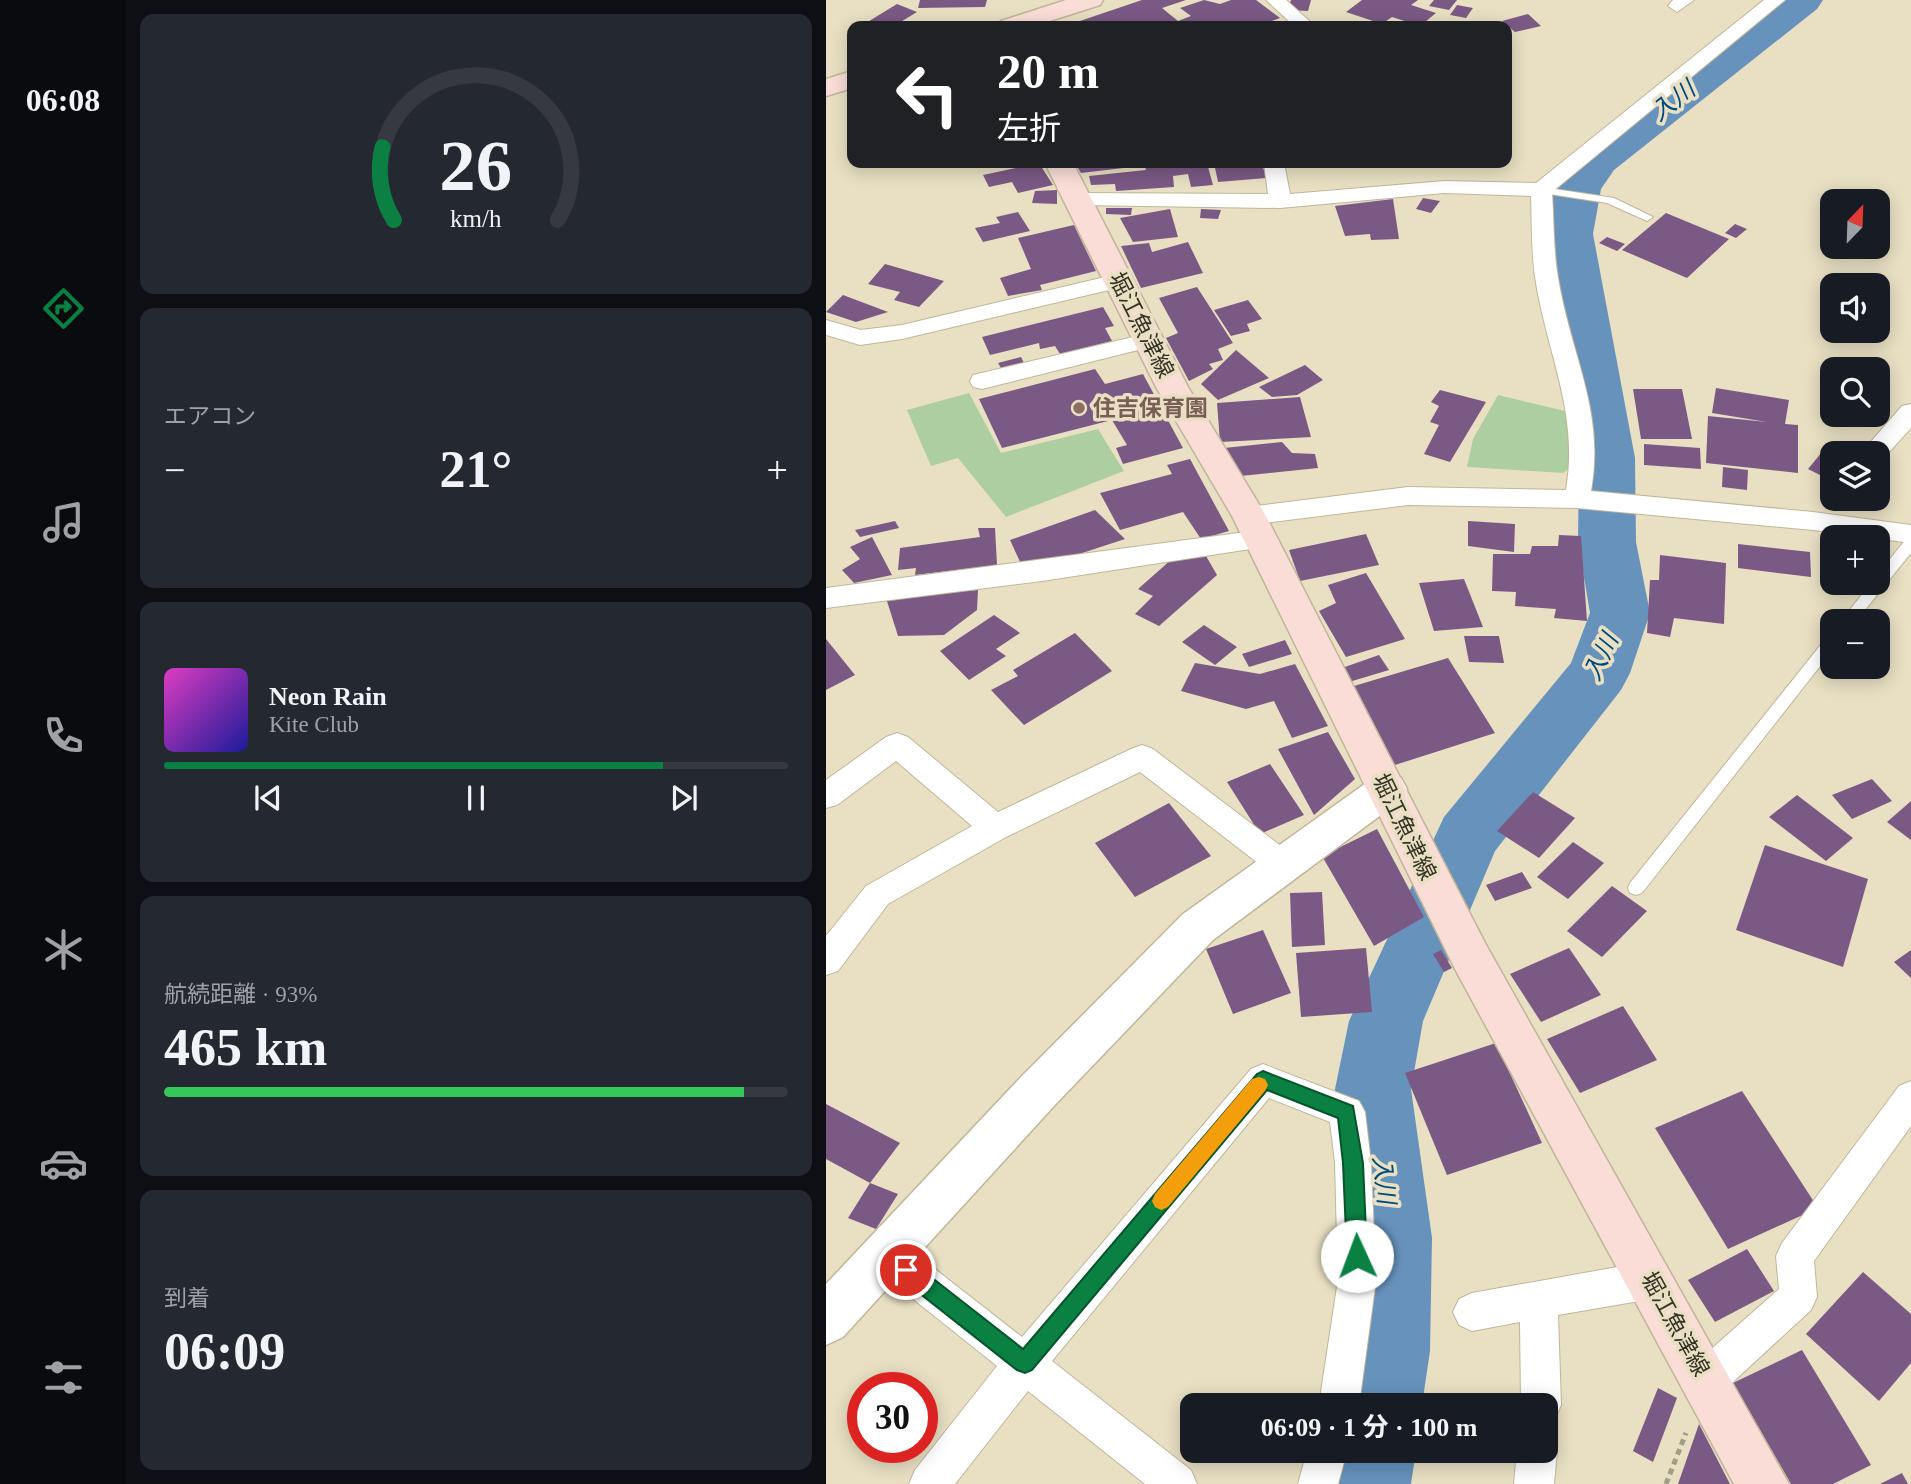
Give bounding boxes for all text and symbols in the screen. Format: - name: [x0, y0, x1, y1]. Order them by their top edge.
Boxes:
- text: 20 m: [997, 44, 1099, 99]
- icon: left: [882, 49, 973, 140]
- water label: 入川: [1646, 74, 1702, 126]
- text: 06:08: [26, 82, 100, 118]
- text: 左折: [997, 110, 1061, 146]
- text: 26: [440, 125, 512, 206]
- north arrow: [1820, 189, 1890, 259]
- map controls: [1820, 189, 1890, 679]
- text: km/h: [450, 205, 502, 232]
- street label: 堀江魚津線: [1104, 268, 1178, 382]
- button: sound: [1820, 273, 1890, 343]
- icon: directions: [39, 284, 88, 333]
- button: search: [1820, 357, 1890, 427]
- place label: 住吉保育園: [1093, 396, 1208, 421]
- marker: 住吉保育園: [1071, 400, 1087, 416]
- text: エアコン: [164, 404, 256, 429]
- text: 21°: [440, 441, 512, 498]
- button: layers: [1820, 441, 1890, 511]
- text: −: [164, 449, 185, 491]
- text: +: [767, 449, 788, 491]
- icon: music: [39, 498, 88, 547]
- button: +: [1820, 525, 1890, 595]
- button: −: [1820, 609, 1890, 679]
- water label: 入川: [1579, 627, 1624, 684]
- text: Neon Rain: [269, 682, 387, 711]
- icon: phone: [39, 711, 88, 760]
- text: Kite Club: [269, 712, 359, 737]
- street label: 堀江魚津線: [1368, 770, 1440, 884]
- icon: previous: [249, 779, 287, 817]
- icon: pause: [457, 779, 495, 817]
- icon: next: [665, 779, 703, 817]
- icon: climate: [39, 925, 88, 974]
- text: 航続距離 · 93%: [164, 982, 317, 1007]
- text: 465 km: [164, 1019, 327, 1076]
- icon: car: [39, 1139, 88, 1188]
- water label: 入川: [1368, 1155, 1400, 1208]
- position arrow: [1320, 1219, 1394, 1293]
- pin: [876, 1240, 936, 1300]
- icon: arrive: [887, 1251, 925, 1289]
- street label: 堀江魚津線: [1636, 1268, 1714, 1380]
- text: 到着: [164, 1286, 210, 1311]
- text: 06:09: [164, 1323, 285, 1380]
- icon: filters: [39, 1353, 88, 1402]
- speed limit sign: 30: [847, 1372, 938, 1463]
- text: 06:09 · 1 分 · 100 m: [1261, 1413, 1477, 1442]

